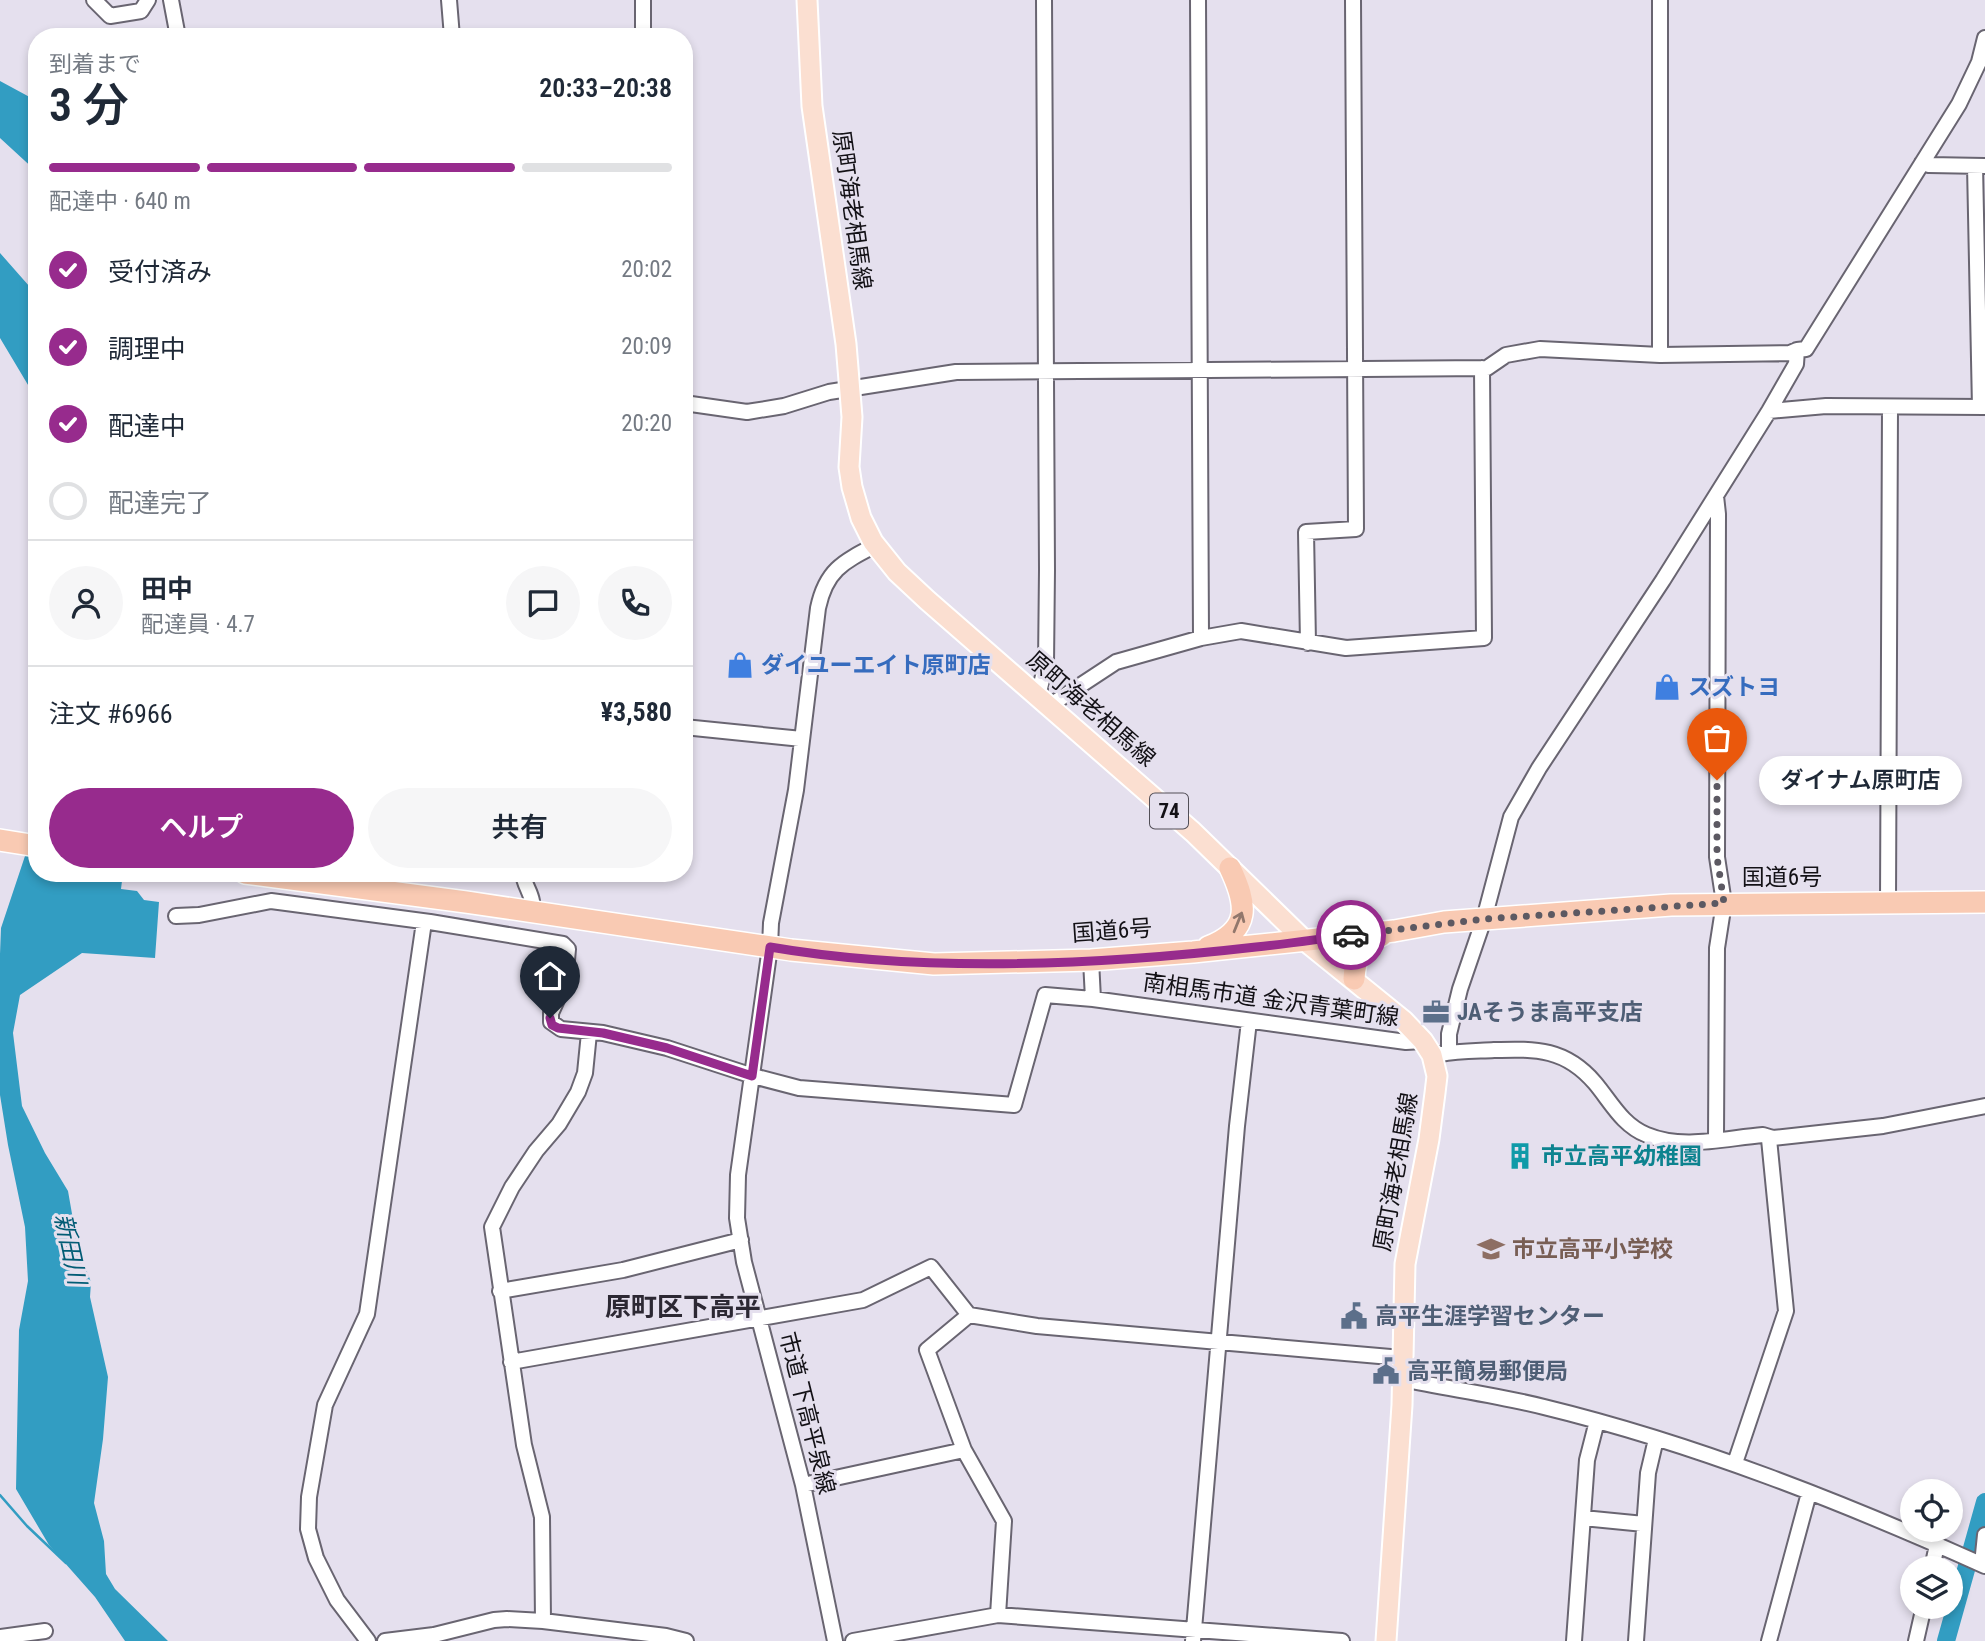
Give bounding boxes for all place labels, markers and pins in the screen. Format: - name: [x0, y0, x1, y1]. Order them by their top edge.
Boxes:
- shop icon: ダイユーエイト原町店: [725, 650, 755, 680]
- place label: ダイユーエイト原町店: [761, 652, 991, 679]
- shop icon: スズトヨ: [1652, 672, 1682, 702]
- place label: スズトヨ: [1688, 674, 1780, 701]
- pin: [1687, 708, 1747, 780]
- callout: ダイナム原町店: [1759, 756, 1962, 804]
- pin: [520, 946, 580, 1018]
- office icon: JAそうま高平支店: [1421, 997, 1451, 1027]
- place label: JAそうま高平支店: [1457, 999, 1643, 1026]
- building icon: 市立高平幼稚園: [1505, 1141, 1535, 1171]
- place label: 市立高平幼稚園: [1541, 1143, 1702, 1170]
- school or university icon: 市立高平小学校: [1476, 1234, 1506, 1264]
- place label: 市立高平小学校: [1512, 1236, 1673, 1263]
- public building icon: 高平生涯学習センター: [1339, 1301, 1369, 1331]
- place label: 高平生涯学習センター: [1375, 1303, 1605, 1330]
- public building icon: 高平簡易郵便局: [1371, 1356, 1401, 1386]
- place label: 高平簡易郵便局: [1407, 1358, 1568, 1385]

